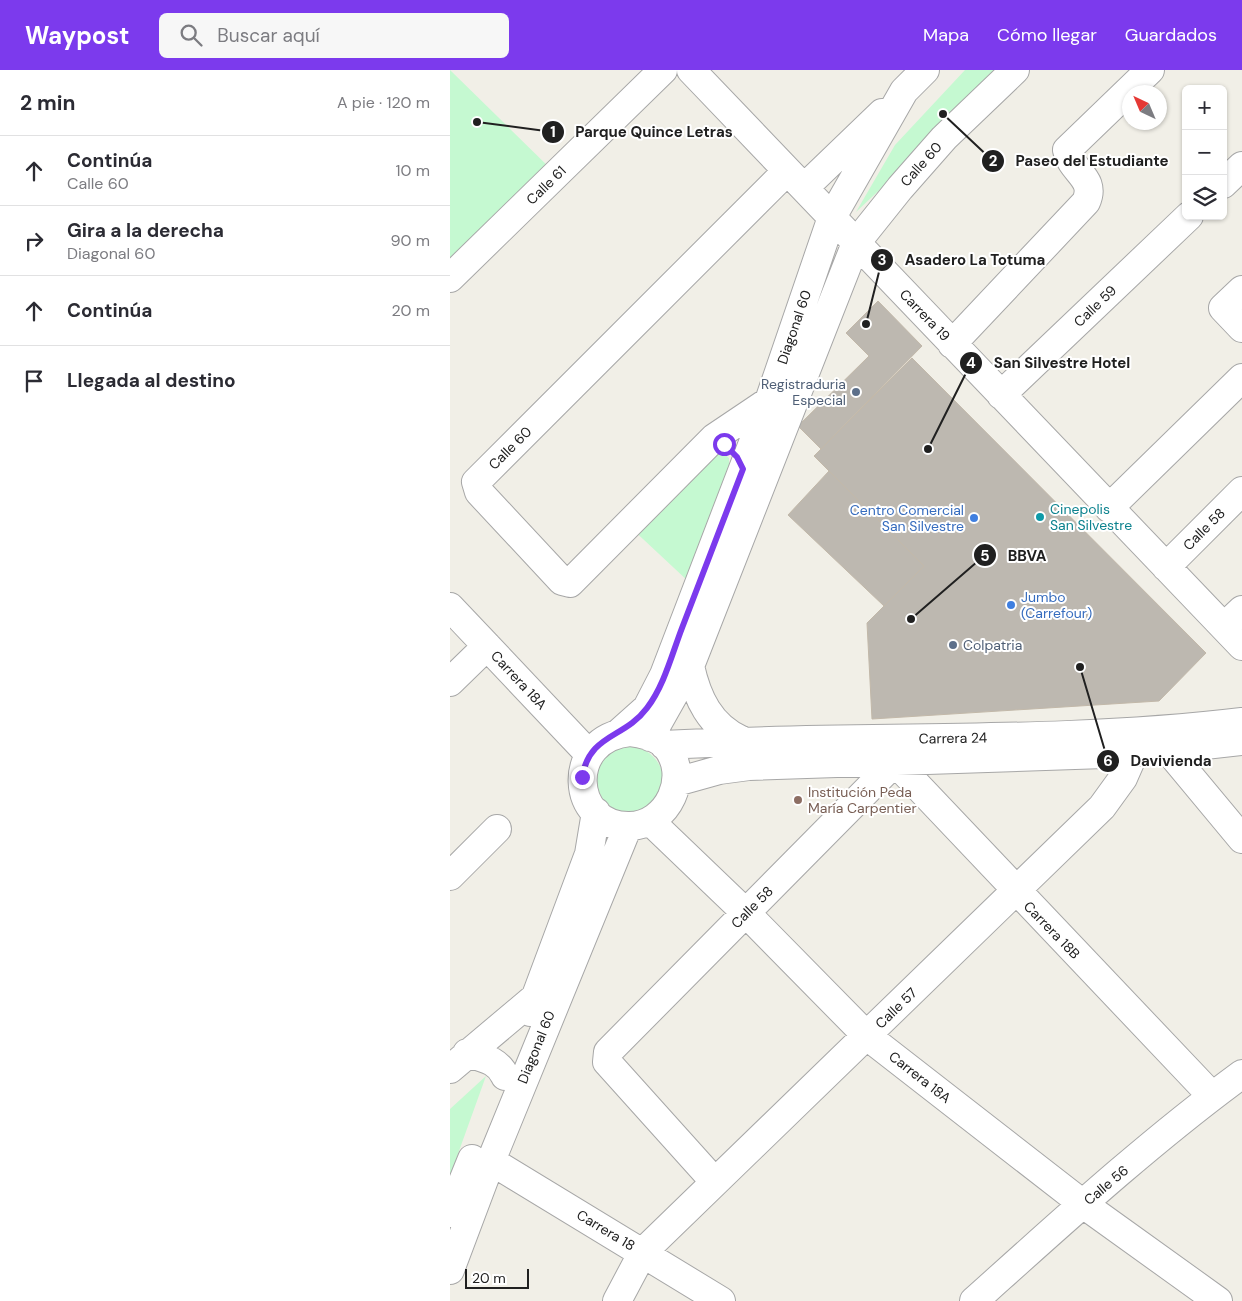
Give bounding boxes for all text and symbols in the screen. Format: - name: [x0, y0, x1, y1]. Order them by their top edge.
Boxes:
- search box: [159, 13, 509, 58]
- text: Waypost: [25, 20, 129, 51]
- icon: search: [177, 21, 205, 49]
- text: Buscar aquí: [217, 23, 320, 48]
- text: Mapa: [923, 23, 969, 47]
- text: Cómo llegar: [997, 23, 1097, 47]
- text: Guardados: [1125, 23, 1217, 47]
- north arrow: [1122, 85, 1167, 130]
- map controls: [1182, 85, 1227, 220]
- button: +: [1182, 85, 1227, 130]
- text: 2 min: [20, 89, 76, 117]
- text: A pie · 120 m: [337, 92, 430, 113]
- callout: Parque Quince Letras: [540, 117, 743, 147]
- text: 1: [550, 122, 556, 142]
- text: Parque Quince Letras: [575, 122, 733, 142]
- button: −: [1182, 130, 1227, 175]
- street label: Calle 60: [896, 138, 946, 190]
- callout: Paseo del Estudiante: [980, 146, 1178, 176]
- text: Continúa: [67, 148, 152, 173]
- text: 2: [989, 151, 998, 171]
- text: Paseo del Estudiante: [1015, 151, 1169, 171]
- icon: ahead: [20, 157, 48, 185]
- text: 10 m: [396, 160, 430, 181]
- street label: Calle 61: [522, 162, 570, 208]
- text: Calle 60: [67, 173, 129, 194]
- button: layers: [1182, 175, 1227, 220]
- text: Gira a la derecha: [67, 218, 224, 243]
- icon: right: [20, 227, 48, 255]
- text: 90 m: [390, 230, 430, 251]
- text: Diagonal 60: [67, 243, 155, 264]
- callout: Asadero La Totuma: [870, 245, 1056, 275]
- text: 3: [877, 250, 887, 270]
- text: Asadero La Totuma: [905, 250, 1045, 270]
- street label: Calle 59: [1070, 281, 1120, 331]
- street label: Carrera 19: [896, 285, 954, 345]
- street label: Diagonal 60: [773, 288, 815, 366]
- icon: ahead: [20, 297, 48, 325]
- text: Continúa: [67, 298, 152, 323]
- text: 20 m: [391, 300, 430, 321]
- callout: San Silvestre Hotel: [958, 348, 1140, 378]
- text: 4: [966, 353, 976, 373]
- text: San Silvestre Hotel: [994, 353, 1130, 373]
- icon: arrive: [20, 367, 48, 395]
- text: Llegada al destino: [67, 368, 236, 393]
- place label: Registraduria Especial: [761, 375, 846, 409]
- marker: Registraduria Especial: [850, 386, 862, 398]
- street label: Calle 60: [485, 423, 535, 473]
- route start: [713, 433, 736, 456]
- place label: Cinepolis San Silvestre: [1050, 500, 1132, 534]
- place label: Centro Comercial San Silvestre: [850, 501, 964, 535]
- street label: Calle 58: [1179, 504, 1229, 554]
- marker: Cinepolis San Silvestre: [1034, 511, 1046, 523]
- marker: Centro Comercial San Silvestre: [968, 512, 980, 524]
- callout: BBVA: [972, 540, 1056, 570]
- text: 5: [980, 546, 990, 566]
- text: BBVA: [1008, 546, 1047, 566]
- place label: Jumbo (Carrefour): [1021, 588, 1092, 622]
- marker: Jumbo (Carrefour): [1005, 599, 1017, 611]
- place label: Colpatria: [963, 636, 1022, 654]
- marker: Colpatria: [947, 639, 959, 651]
- street label: Carrera 18A: [487, 647, 551, 713]
- street label: Carrera 24: [919, 728, 988, 748]
- callout: Davivienda: [1095, 746, 1222, 776]
- text: 6: [1103, 751, 1113, 771]
- text: Davivienda: [1130, 751, 1212, 771]
- route end: [571, 766, 594, 789]
- place label: Institución Peda María Carpentier: [808, 783, 917, 817]
- marker: Institución Peda María Carpentier: [792, 794, 804, 806]
- street label: Calle 58: [727, 882, 777, 932]
- street label: Carrera 18B: [1020, 897, 1084, 963]
- street label: Calle 57: [871, 984, 921, 1032]
- street label: Diagonal 60: [513, 1008, 559, 1086]
- street label: Carrera 18A: [885, 1047, 955, 1107]
- street label: Calle 56: [1080, 1161, 1132, 1209]
- street label: Carrera 18: [573, 1206, 639, 1254]
- scale bar: [465, 1266, 529, 1289]
- text: 20 m: [472, 1269, 506, 1287]

